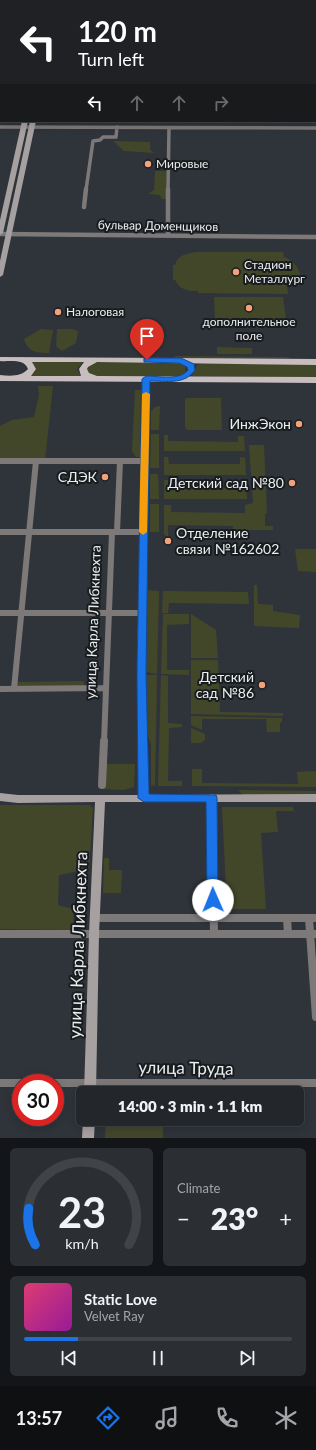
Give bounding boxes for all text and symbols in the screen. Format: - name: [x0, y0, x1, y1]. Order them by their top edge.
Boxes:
- text: 120 m: [78, 14, 157, 48]
- icon: left: [12, 16, 64, 68]
- text: Turn left: [78, 48, 144, 70]
- icon: left: [84, 92, 106, 114]
- icon: ahead: [126, 92, 148, 114]
- icon: ahead: [168, 92, 190, 114]
- icon: right: [210, 92, 232, 114]
- place label: Мировые: [156, 156, 208, 171]
- marker: Мировые: [143, 159, 153, 169]
- street label: бульвар Доменщиков: [98, 217, 218, 234]
- place label: Стадион Металлург: [244, 257, 305, 286]
- marker: Стадион Металлург: [231, 267, 241, 277]
- marker: дополнительное поле: [244, 303, 254, 313]
- place label: Налоговая: [66, 304, 124, 319]
- marker: Налоговая: [53, 307, 63, 317]
- place label: дополнительное поле: [202, 314, 296, 343]
- pin: [130, 319, 164, 360]
- icon: arrive: [136, 325, 158, 347]
- place label: ИнжЭкон: [229, 415, 291, 432]
- marker: ИнжЭкон: [294, 419, 304, 429]
- place label: СДЭК: [58, 468, 98, 485]
- marker: СДЭК: [100, 472, 110, 482]
- place label: Детский сад №80: [167, 474, 284, 491]
- marker: Детский сад №80: [287, 478, 297, 488]
- place label: Отделение связи №162602: [176, 524, 279, 557]
- marker: Отделение связи №162602: [163, 536, 173, 546]
- street label: улица Карла Либкнехта: [81, 545, 104, 699]
- place label: Детский сад №86: [196, 668, 254, 701]
- marker: Детский сад №86: [257, 680, 267, 690]
- street label: улица Карла Либкнехта: [64, 851, 91, 1039]
- position arrow: [192, 879, 234, 921]
- street label: улица Труда: [138, 1056, 234, 1079]
- speed limit sign: 30: [12, 1074, 64, 1126]
- text: 14:00 · 3 min · 1.1 km: [118, 1097, 262, 1115]
- text: Climate: [177, 1180, 220, 1196]
- text: 23: [57, 1187, 106, 1237]
- text: 23°: [211, 1200, 258, 1236]
- text: −: [177, 1205, 190, 1232]
- text: +: [279, 1205, 292, 1232]
- text: km/h: [65, 1235, 98, 1252]
- text: Static Love: [84, 1290, 157, 1308]
- text: Velvet Ray: [84, 1308, 144, 1324]
- icon: previous: [58, 1347, 80, 1369]
- icon: pause: [147, 1347, 169, 1369]
- icon: next: [236, 1347, 258, 1369]
- icon: directions: [94, 1404, 122, 1432]
- icon: music: [153, 1404, 181, 1432]
- icon: phone: [213, 1404, 241, 1432]
- icon: climate: [272, 1404, 300, 1432]
- text: 13:57: [16, 1407, 62, 1429]

